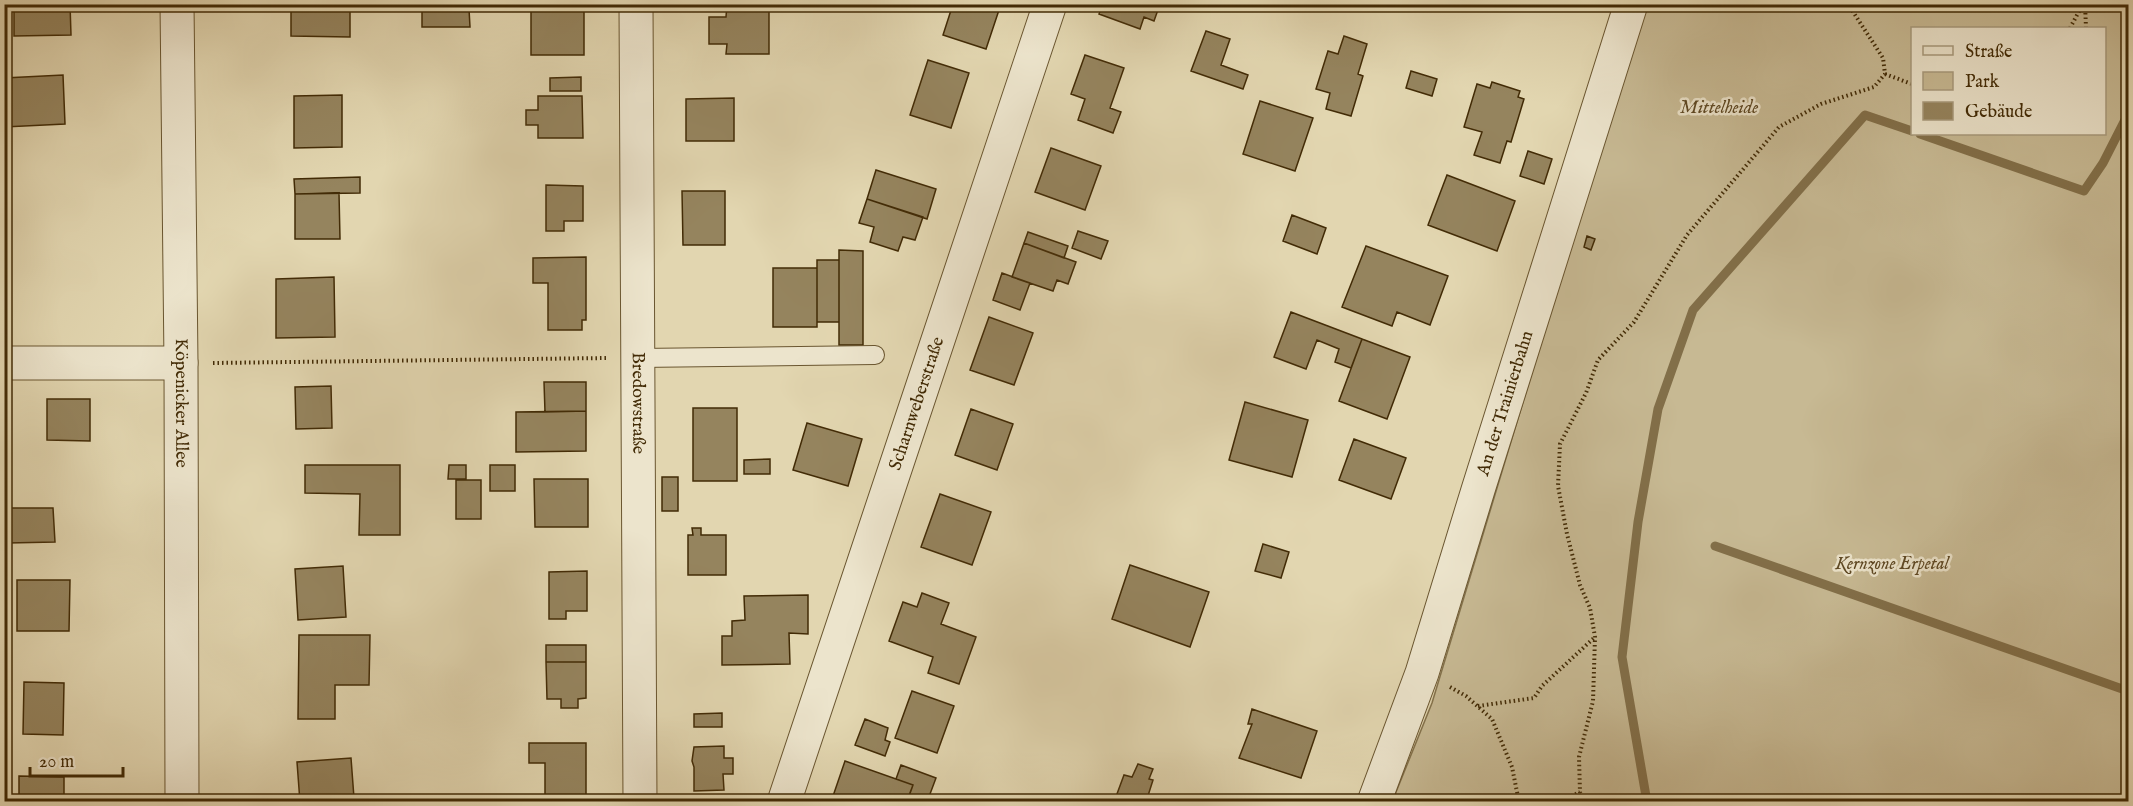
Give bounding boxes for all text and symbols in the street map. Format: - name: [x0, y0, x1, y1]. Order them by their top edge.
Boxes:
- legend: [1911, 27, 2106, 135]
- text: Straße: [1965, 41, 2012, 64]
- text: Park: [1965, 71, 2000, 94]
- park label: Mittelheide: [1680, 97, 1758, 120]
- text: Gebäude: [1965, 101, 2032, 124]
- street label: An der Trainierbahn: [1471, 327, 1539, 480]
- street label: Scharnweberstraße: [884, 334, 950, 473]
- street label: Köpenicker Allee: [169, 338, 193, 468]
- street label: Bredowstraße: [626, 352, 650, 454]
- park label: Kernzone Erpetal: [1834, 553, 1950, 576]
- scale bar: [30, 740, 123, 778]
- text: 20 m: [39, 751, 74, 774]

